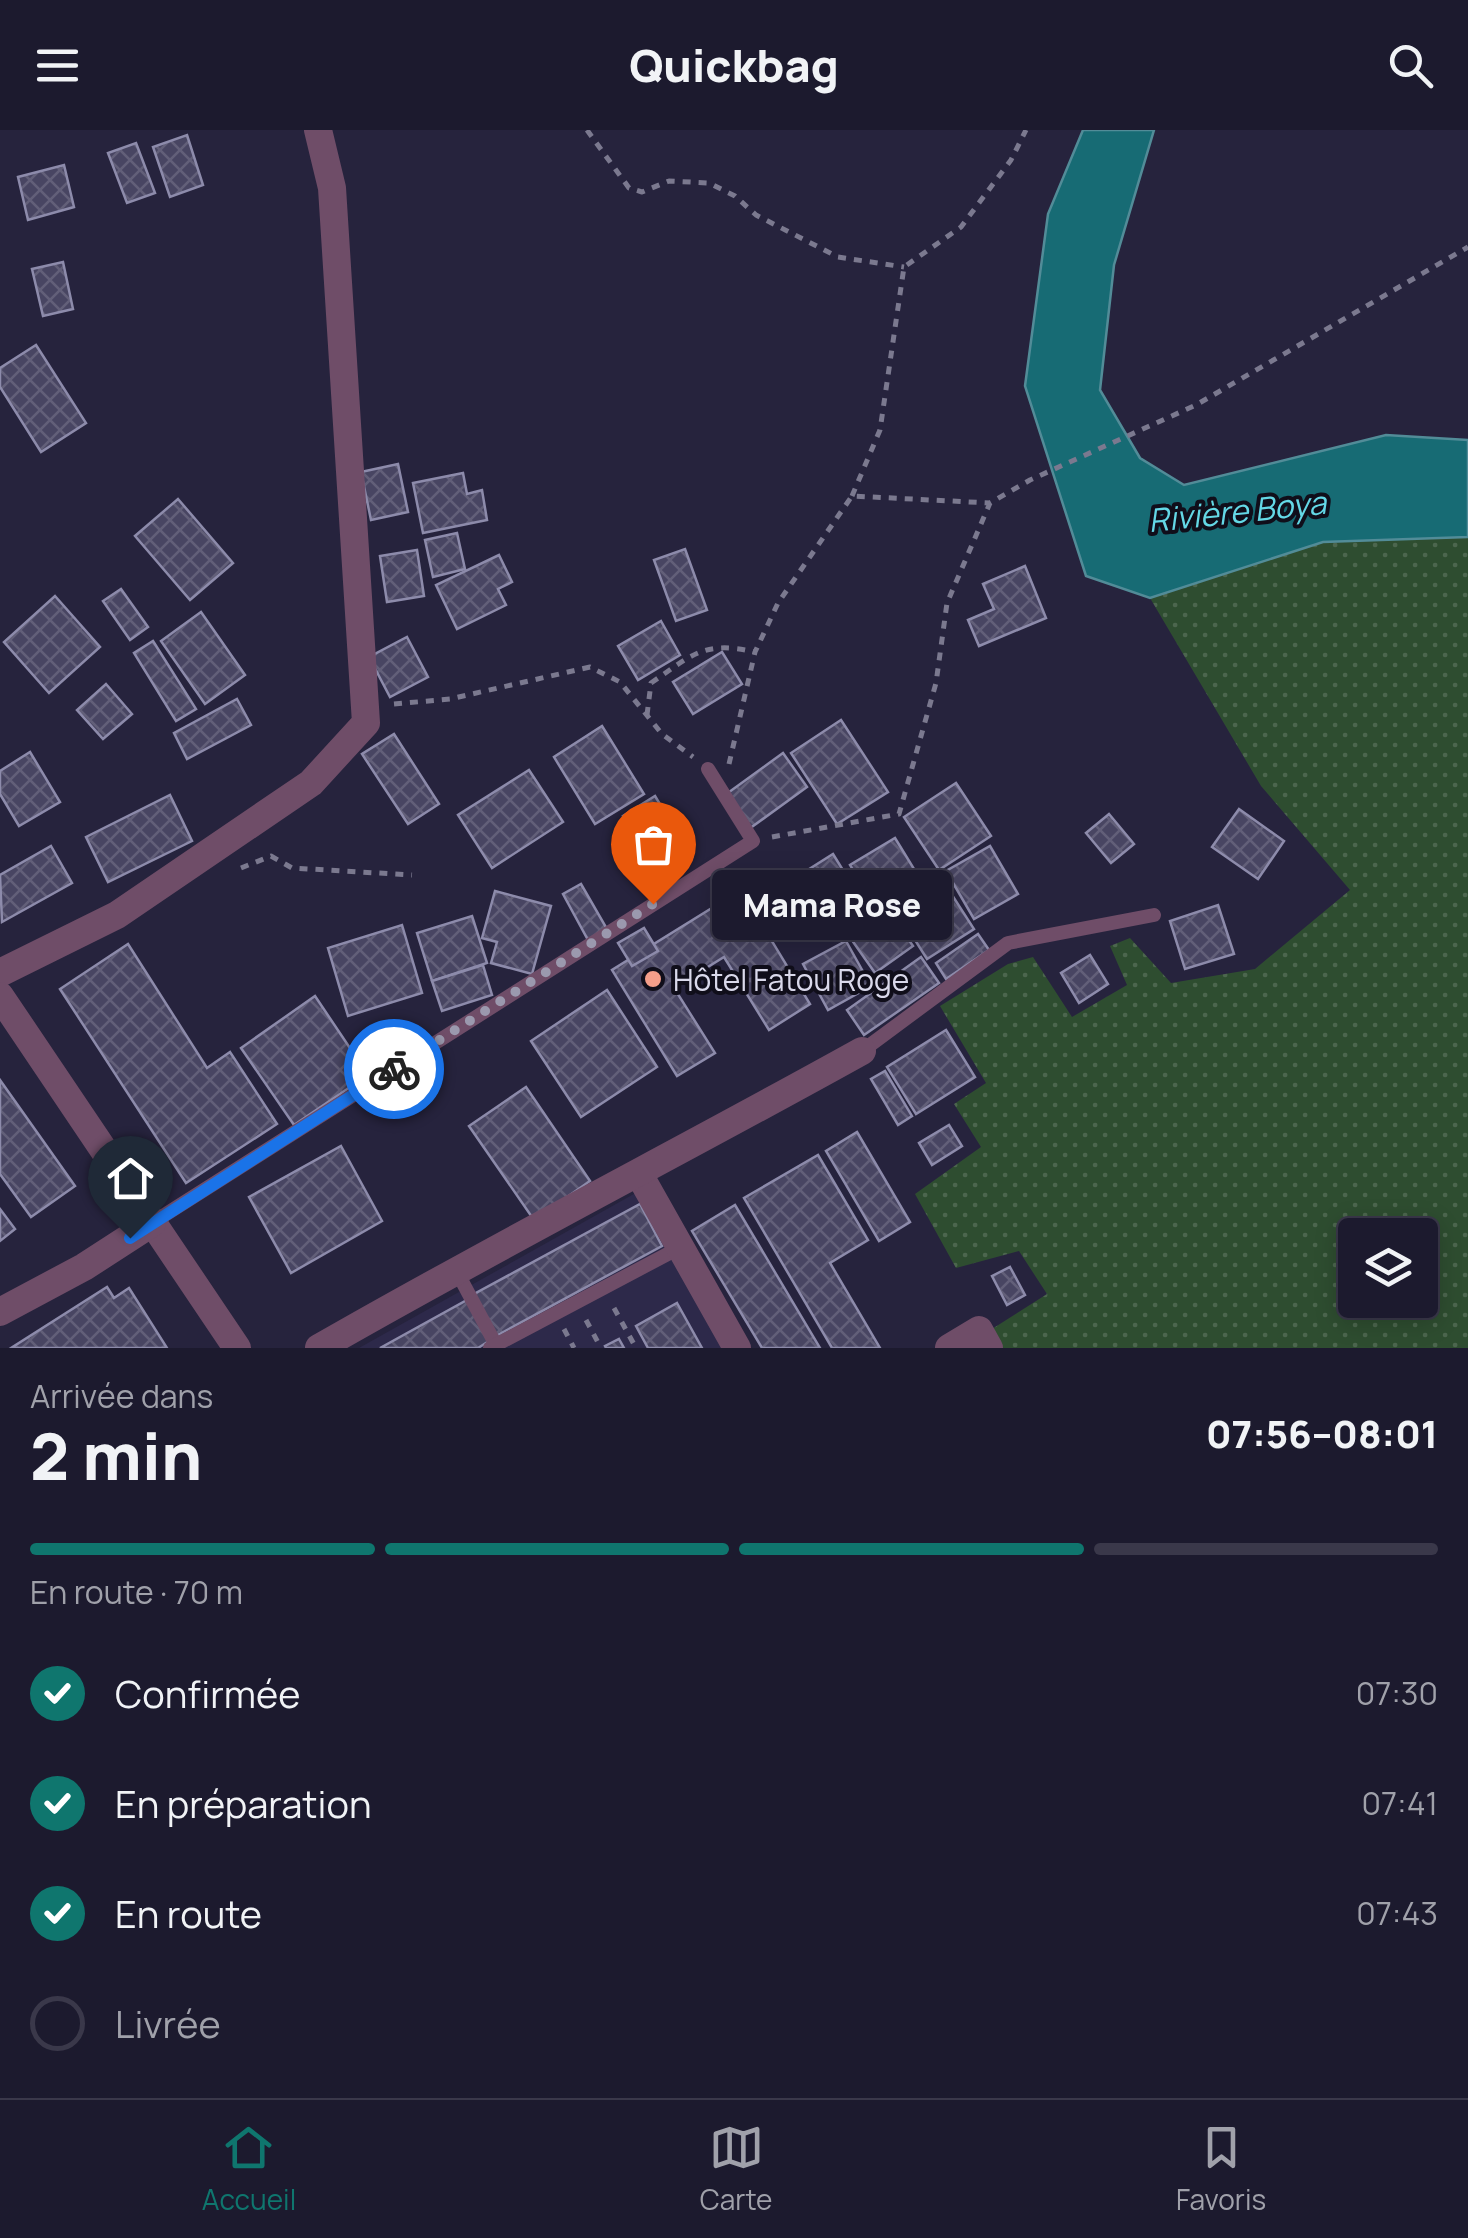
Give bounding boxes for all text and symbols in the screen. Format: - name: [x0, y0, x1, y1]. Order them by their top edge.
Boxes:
- text: Quickbag: [629, 34, 839, 96]
- icon: menu: [30, 38, 85, 93]
- icon: search: [1383, 38, 1438, 93]
- water label: Rivière Boya: [1146, 480, 1330, 542]
- pin: [611, 802, 696, 905]
- icon: bag: [626, 817, 681, 872]
- callout: Mama Rose: [713, 869, 953, 939]
- text: Mama Rose: [743, 883, 921, 927]
- place label: Hôtel Fatou Roge: [673, 959, 909, 1000]
- marker: Hôtel Fatou Roge: [642, 968, 664, 990]
- courier: [344, 1019, 444, 1119]
- icon: bike: [367, 1042, 422, 1097]
- pin: [88, 1136, 173, 1239]
- icon: home: [103, 1151, 158, 1206]
- map controls: [1338, 1218, 1438, 1318]
- button: layers: [1338, 1218, 1438, 1318]
- text: Arrivée dans: [30, 1374, 213, 1418]
- text: 07:56–08:01: [1206, 1407, 1438, 1459]
- text: 2 min: [30, 1411, 202, 1500]
- text: En route · 70 m: [30, 1570, 243, 1614]
- icon: check: [30, 1666, 85, 1721]
- text: Confirmée: [115, 1667, 301, 1719]
- text: 07:30: [1356, 1671, 1438, 1715]
- icon: check: [30, 1776, 85, 1831]
- text: En préparation: [115, 1777, 371, 1829]
- text: 07:41: [1362, 1781, 1438, 1825]
- icon: check: [30, 1886, 85, 1941]
- text: En route: [115, 1887, 262, 1939]
- text: 07:43: [1356, 1891, 1438, 1935]
- text: Livrée: [115, 1997, 221, 2049]
- tab: Accueil: [202, 2120, 296, 2218]
- tab: Carte: [700, 2120, 772, 2218]
- tab: Favoris: [1176, 2120, 1266, 2218]

